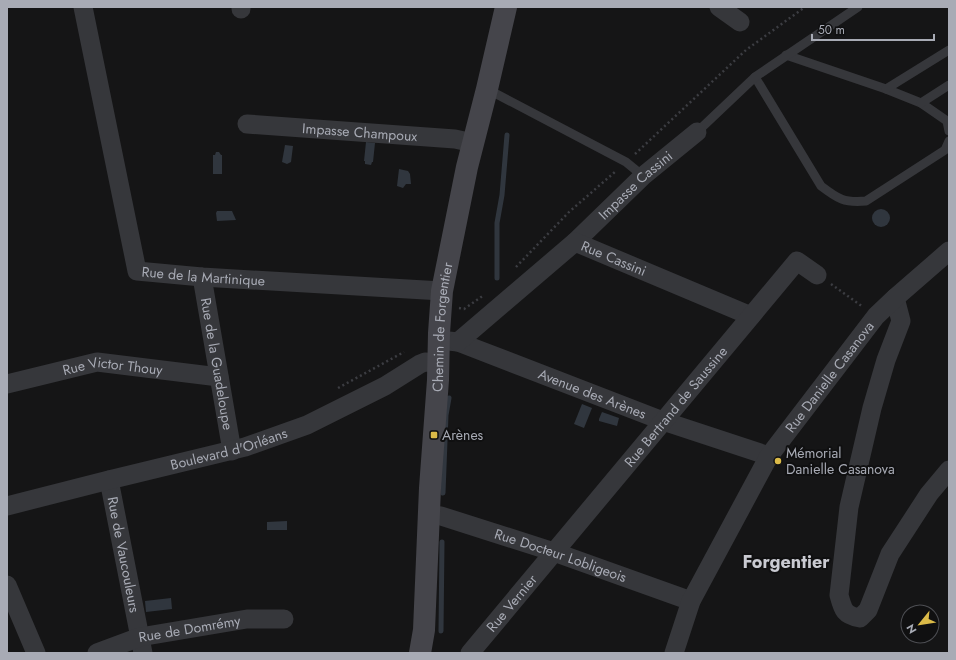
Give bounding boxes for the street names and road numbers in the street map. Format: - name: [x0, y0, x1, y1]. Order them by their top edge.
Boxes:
- street label: Impasse Champoux: [301, 118, 418, 146]
- street label: Impasse Cassini: [594, 146, 677, 224]
- street label: Rue Cassini: [578, 236, 649, 281]
- street label: Chemin de Forgentier: [427, 260, 458, 393]
- street label: Rue de la Martinique: [141, 261, 266, 291]
- street label: Rue de la Guadeloupe: [196, 296, 238, 431]
- street label: Rue Danielle Casanova: [780, 317, 879, 437]
- street label: Rue Bertrand de Saussine: [619, 342, 732, 471]
- street label: Rue Victor Thouy: [60, 352, 165, 380]
- street label: Avenue des Arènes: [535, 364, 649, 424]
- street label: Boulevard d'Orléans: [168, 423, 290, 475]
- street label: Rue de Vaucouleurs: [102, 495, 145, 615]
- street label: Rue Docteur Lobligeois: [492, 524, 630, 587]
- street label: Rue Vernier: [482, 570, 542, 636]
- street label: Rue de Domrémy: [137, 610, 243, 647]

